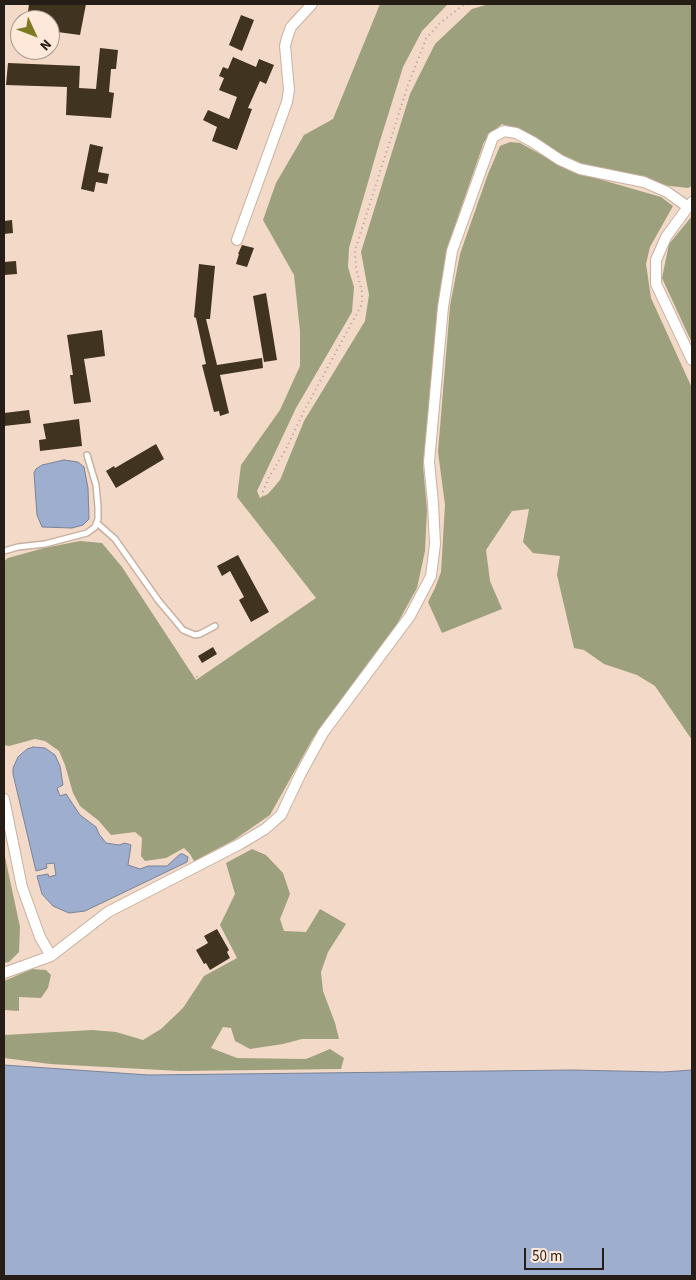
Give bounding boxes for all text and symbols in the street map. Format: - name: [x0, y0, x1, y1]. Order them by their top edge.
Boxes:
- north arrow: [10, 10, 60, 60]
- text: N: [35, 34, 56, 55]
- scale bar: [526, 1238, 606, 1270]
- text: 50 m: [532, 1246, 562, 1267]

